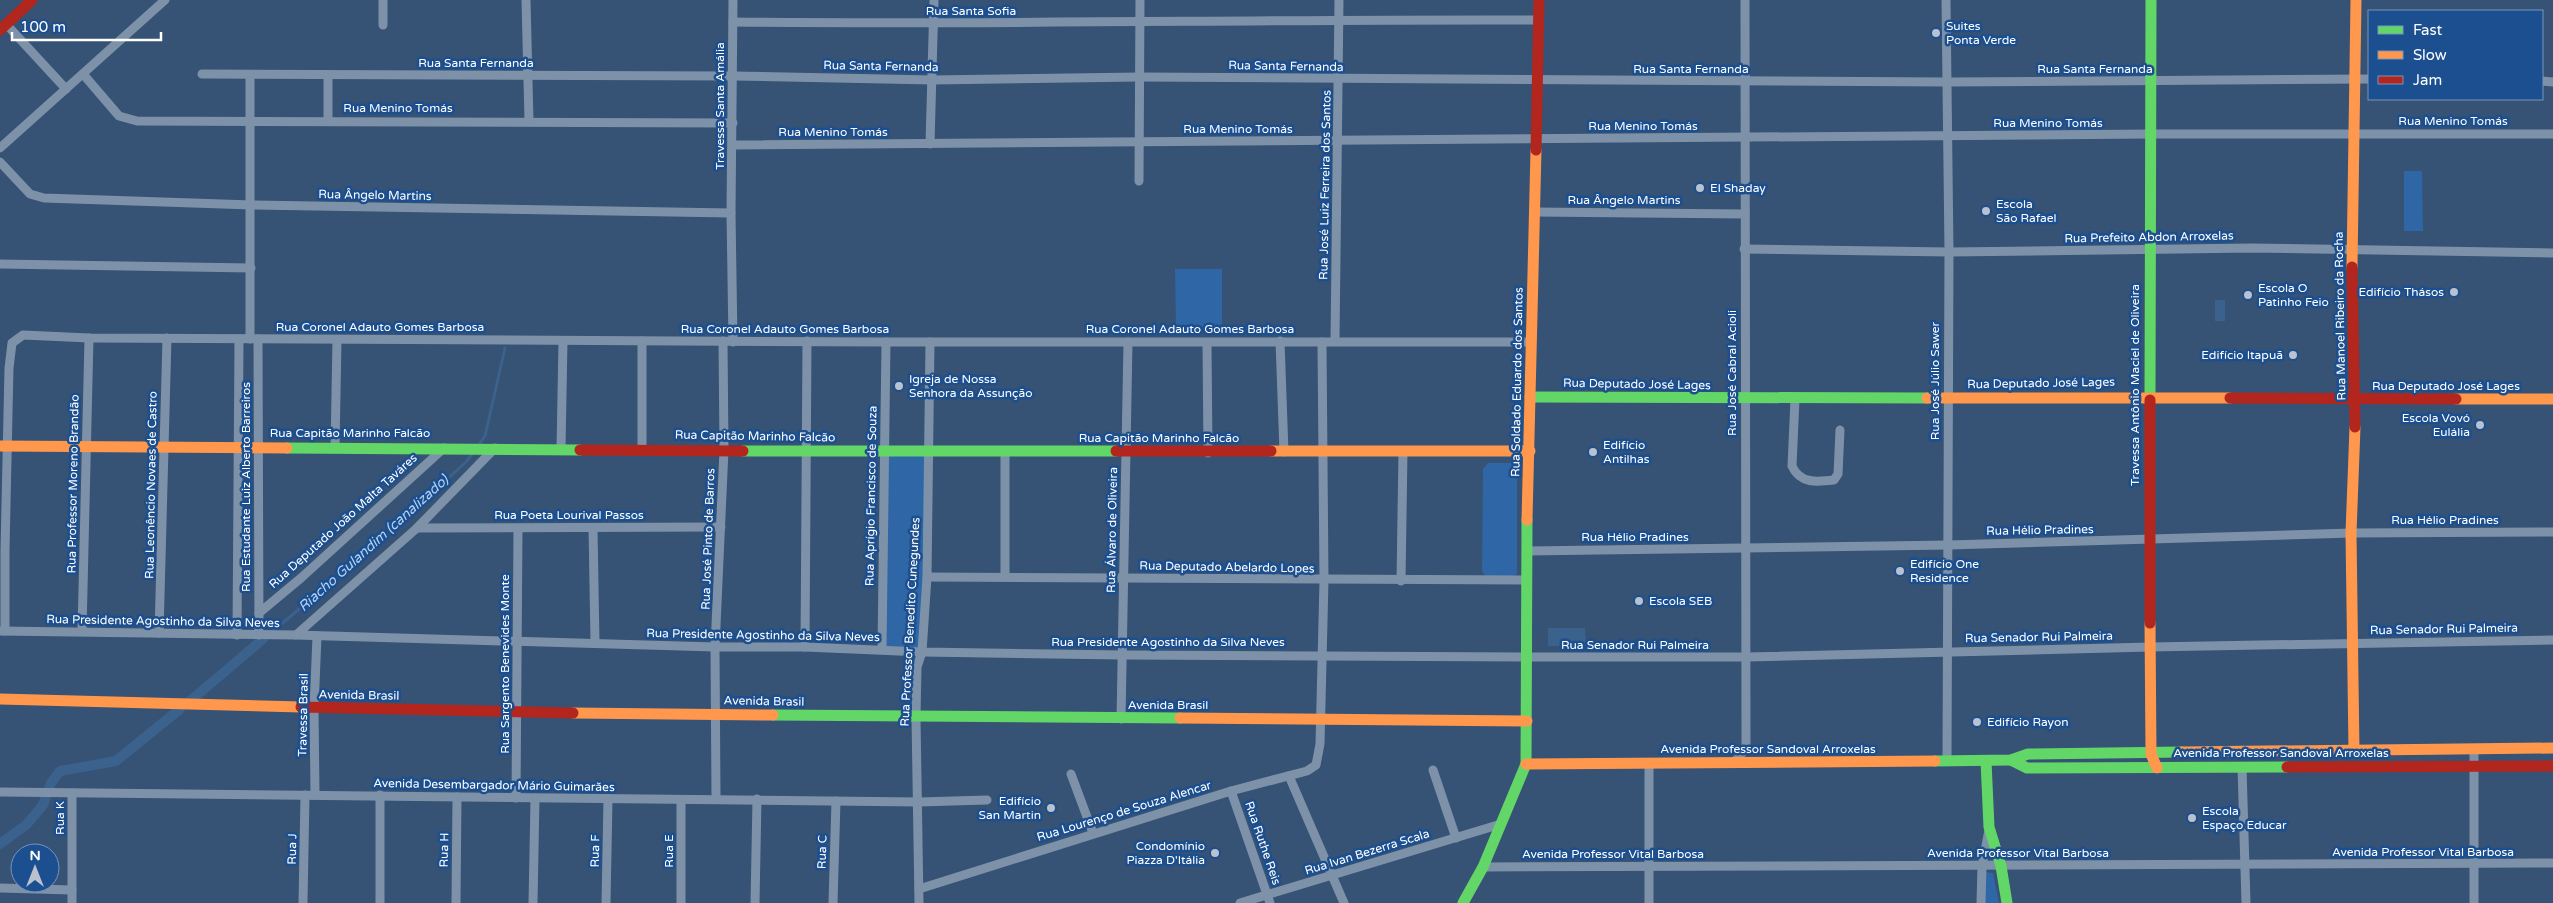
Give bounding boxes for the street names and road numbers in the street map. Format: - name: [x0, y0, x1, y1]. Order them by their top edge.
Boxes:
- street label: Rua Santa Sofia: [926, 4, 1016, 18]
- street label: Travessa Santa Amália: [713, 42, 727, 170]
- street label: Rua Santa Fernanda: [418, 56, 534, 70]
- street label: Rua Santa Fernanda: [823, 58, 939, 74]
- street label: Rua Santa Fernanda: [1228, 58, 1344, 74]
- street label: Rua Santa Fernanda: [1633, 62, 1749, 76]
- street label: Rua Santa Fernanda: [2037, 62, 2153, 76]
- street label: Rua José Luiz Ferreira dos Santos: [1316, 90, 1334, 280]
- street label: Rua Menino Tomás: [343, 101, 453, 115]
- street label: Rua Menino Tomás: [2398, 114, 2508, 128]
- street label: Rua Menino Tomás: [1993, 116, 2103, 130]
- street label: Rua Menino Tomás: [1588, 119, 1698, 133]
- street label: Rua Menino Tomás: [1183, 122, 1293, 136]
- street label: Rua Menino Tomás: [778, 125, 888, 139]
- street label: Rua Ângelo Martins: [318, 187, 432, 203]
- street label: Rua Ângelo Martins: [1567, 193, 1681, 207]
- street label: Rua Prefeito Abdon Arroxelas: [2064, 229, 2234, 245]
- street label: Rua Manoel Ribeiro da Rocha: [2332, 231, 2348, 401]
- street label: Travessa Antônio Maciel de Oliveira: [2128, 284, 2142, 486]
- street label: Rua Soldado Eduardo dos Santos: [1508, 287, 1526, 477]
- street label: Rua José Cabral Acioli: [1725, 310, 1739, 436]
- street label: Rua Coronel Adauto Gomes Barbosa: [276, 320, 484, 334]
- street label: Rua José Júlio Sawer: [1928, 321, 1942, 440]
- street label: Rua Coronel Adauto Gomes Barbosa: [681, 322, 889, 336]
- street label: Rua Coronel Adauto Gomes Barbosa: [1086, 322, 1294, 336]
- street label: Rua Deputado José Lages: [1967, 375, 2115, 391]
- street label: Rua Deputado José Lages: [1563, 376, 1711, 392]
- street label: Rua Deputado José Lages: [2372, 379, 2520, 393]
- street label: Rua Estudante Luiz Alberto Barreiros: [239, 382, 253, 592]
- street label: Rua Leonêncio Novaes de Castro: [142, 391, 160, 579]
- street label: Rua Professor Moreno Brandão: [64, 394, 82, 574]
- street label: Rua Aprígio Francisco de Souza: [862, 406, 880, 586]
- street label: Rua Capitão Marinho Falcão: [270, 426, 430, 440]
- street label: Rua Capitão Marinho Falcão: [675, 428, 835, 444]
- street label: Rua Capitão Marinho Falcão: [1079, 431, 1239, 445]
- street label: Rua Deputado João Malta Taváres: [266, 451, 420, 591]
- street label: Rua Álvaro de Oliveira: [1104, 467, 1120, 593]
- street label: Rua José Pinto de Barros: [699, 468, 717, 610]
- street label: Rua Poeta Lourival Passos: [494, 508, 644, 522]
- street label: Rua Hélio Pradines: [2391, 513, 2499, 527]
- street label: Rua Professor Benedito Cunegundes: [898, 517, 922, 727]
- street label: Rua Hélio Pradines: [1986, 522, 2094, 538]
- street label: Rua Hélio Pradines: [1581, 530, 1689, 544]
- street label: Rua Deputado Abelardo Lopes: [1139, 558, 1315, 576]
- street label: Rua Sargento Benevides Monte: [498, 574, 512, 754]
- street label: Rua Presidente Agostinho da Silva Neves: [46, 612, 280, 630]
- street label: Rua Senador Rui Palmeira: [2370, 621, 2518, 637]
- street label: Rua Presidente Agostinho da Silva Neves: [646, 626, 880, 644]
- street label: Rua Senador Rui Palmeira: [1965, 629, 2113, 645]
- street label: Rua Presidente Agostinho da Silva Neves: [1051, 635, 1285, 649]
- street label: Rua Senador Rui Palmeira: [1561, 638, 1709, 652]
- street label: Travessa Brasil: [295, 673, 311, 757]
- street label: Avenida Brasil: [319, 687, 399, 703]
- street label: Avenida Brasil: [724, 693, 804, 709]
- street label: Avenida Brasil: [1128, 698, 1208, 712]
- street label: Avenida Professor Sandoval Arroxelas: [1660, 742, 1876, 756]
- street label: Avenida Professor Sandoval Arroxelas: [2173, 746, 2389, 760]
- street label: Avenida Desembargador Mário Guimarães: [373, 776, 615, 794]
- street label: Rua Lourenço de Souza Alencar: [1035, 778, 1213, 844]
- street label: Rua Ruthe Reis: [1242, 799, 1284, 887]
- street label: Rua K: [53, 801, 67, 835]
- street label: Rua Ivan Bezerra Scala: [1303, 826, 1431, 878]
- street label: Rua H: [437, 832, 451, 868]
- street label: Rua J: [285, 833, 299, 865]
- street label: Rua F: [588, 834, 602, 868]
- street label: Rua E: [662, 834, 676, 868]
- street label: Rua C: [814, 835, 830, 869]
- street label: Avenida Professor Vital Barbosa: [2332, 845, 2514, 859]
- street label: Avenida Professor Vital Barbosa: [1927, 846, 2109, 860]
- street label: Avenida Professor Vital Barbosa: [1522, 847, 1704, 861]

